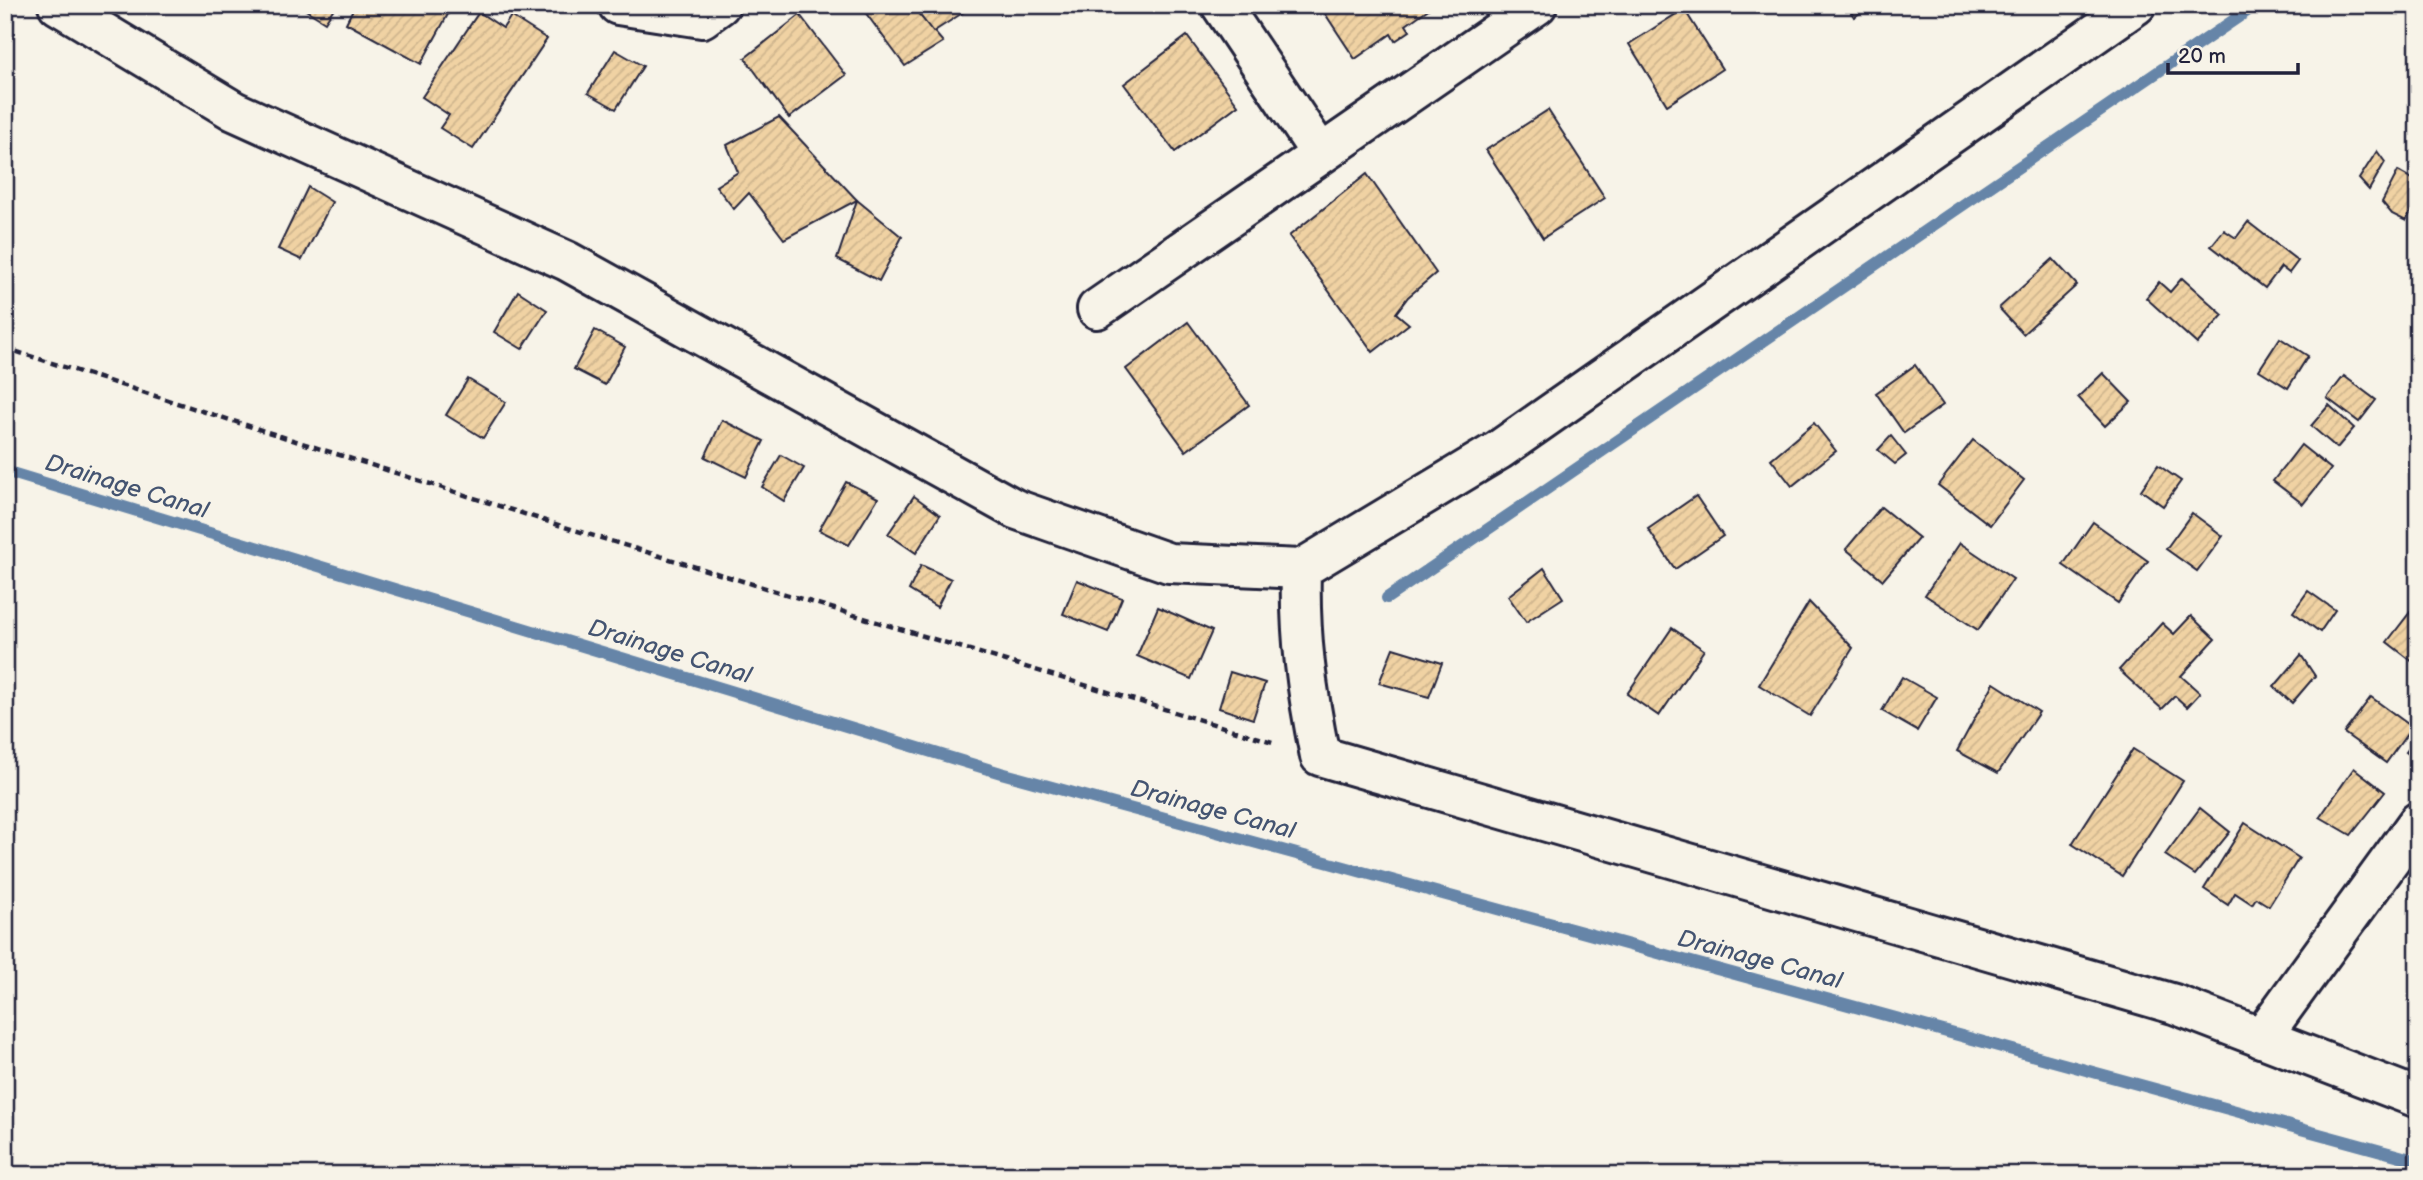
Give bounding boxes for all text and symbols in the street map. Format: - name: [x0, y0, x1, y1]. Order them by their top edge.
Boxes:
- scale bar: [2168, 32, 2297, 76]
- text: 20 m: [2178, 44, 2226, 69]
- water label: Drainage Canal: [42, 448, 213, 525]
- water label: Drainage Canal: [585, 613, 756, 690]
- water label: Drainage Canal: [1127, 774, 1300, 846]
- water label: Drainage Canal: [1674, 924, 1847, 996]

